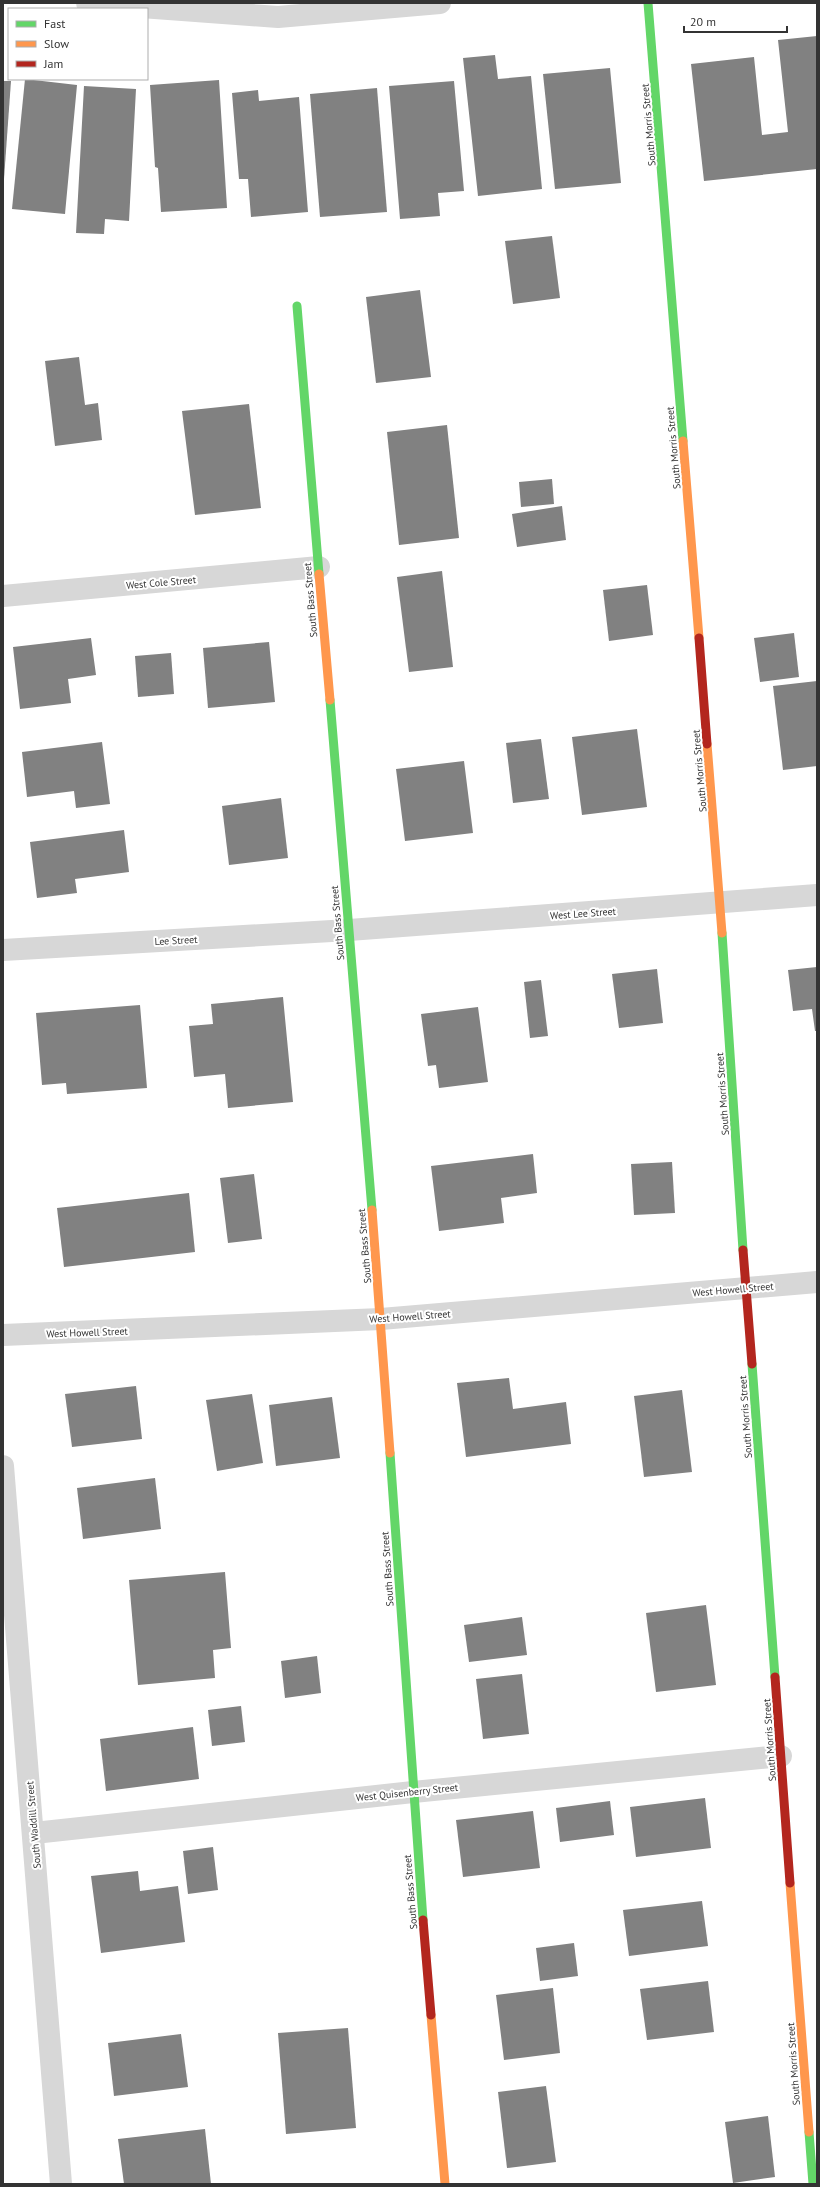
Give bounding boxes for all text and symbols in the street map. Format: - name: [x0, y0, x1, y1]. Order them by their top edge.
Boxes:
- legend: [8, 8, 148, 80]
- scale bar: [684, 8, 787, 34]
- text: 20 m: [690, 14, 716, 29]
- text: Fast: [44, 16, 65, 31]
- text: Slow: [44, 36, 69, 51]
- text: Jam: [43, 56, 63, 71]
- street label: South Morris Street: [638, 83, 659, 167]
- street label: South Morris Street: [663, 406, 684, 490]
- street label: South Bass Street: [301, 561, 320, 638]
- street label: West Cole Street: [126, 573, 197, 592]
- street label: South Morris Street: [689, 729, 710, 813]
- street label: South Bass Street: [328, 884, 347, 961]
- street label: West Lee Street: [550, 905, 617, 922]
- street label: Lee Street: [154, 933, 198, 948]
- street label: South Morris Street: [713, 1052, 732, 1136]
- street label: South Bass Street: [355, 1207, 374, 1284]
- street label: West Howell Street: [692, 1279, 775, 1300]
- street label: West Howell Street: [369, 1307, 452, 1326]
- street label: West Howell Street: [46, 1325, 129, 1340]
- street label: South Morris Street: [736, 1375, 755, 1459]
- street label: South Bass Street: [378, 1530, 397, 1607]
- street label: South Morris Street: [760, 1698, 779, 1782]
- street label: South Waddill Street: [23, 1780, 44, 1869]
- street label: West Quisenberry Street: [355, 1781, 459, 1804]
- street label: South Bass Street: [401, 1853, 420, 1930]
- street label: South Morris Street: [784, 2022, 803, 2106]

